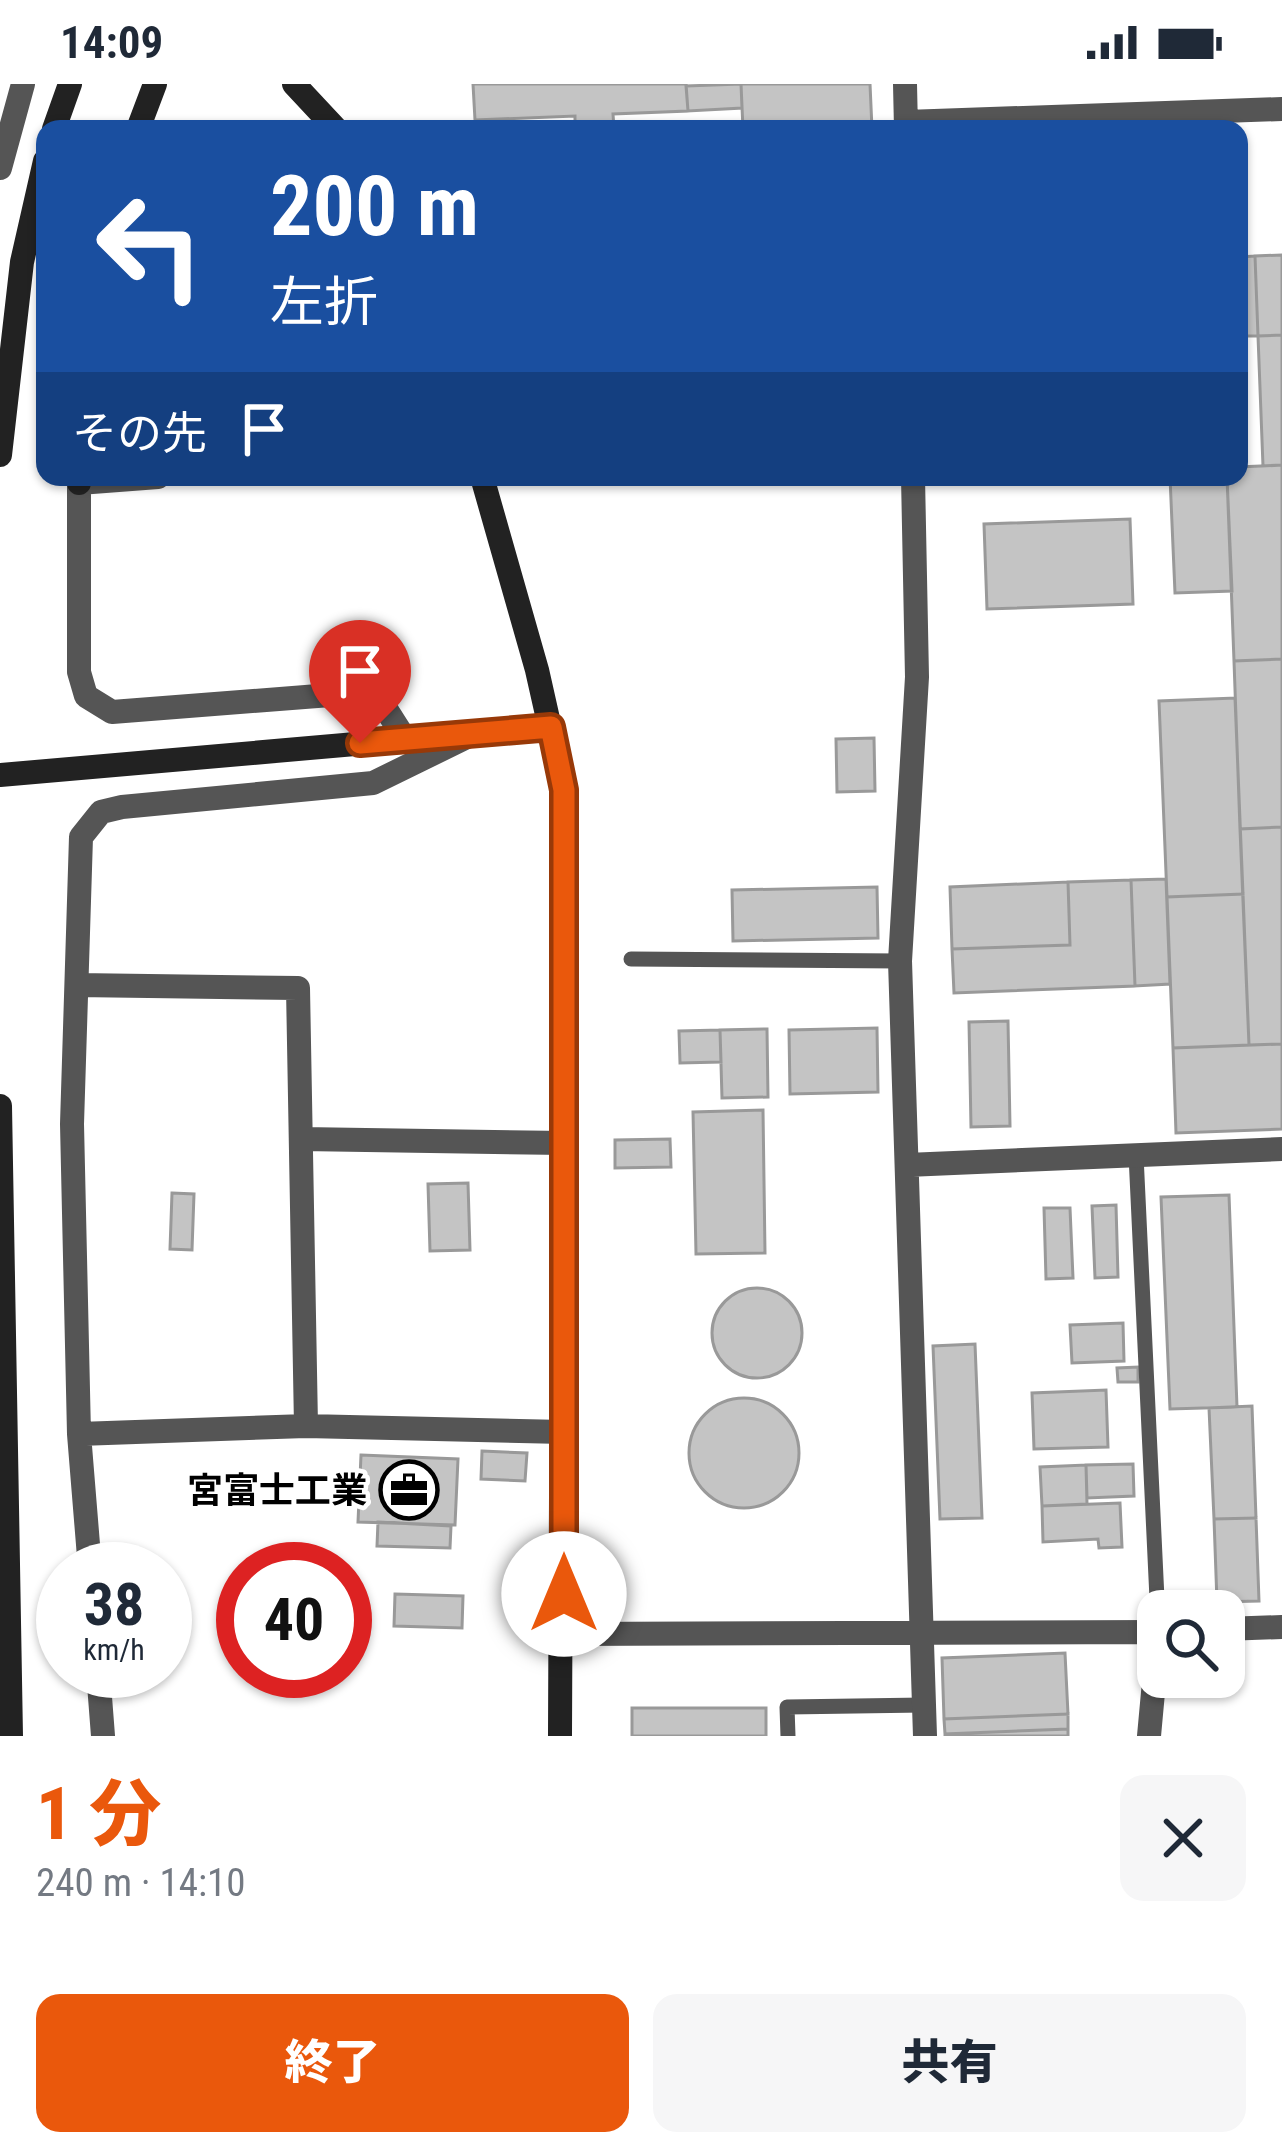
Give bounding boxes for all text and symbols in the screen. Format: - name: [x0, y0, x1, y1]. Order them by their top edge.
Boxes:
- text: 14:09: [60, 16, 163, 69]
- text: 200 m: [270, 157, 479, 256]
- icon: left: [72, 168, 228, 324]
- text: 左折: [270, 271, 378, 334]
- icon: arrive: [231, 396, 297, 462]
- text: その先: [72, 407, 207, 460]
- pin: [309, 620, 411, 743]
- icon: arrive: [327, 638, 393, 704]
- office icon: 宮富士工業: [378, 1459, 440, 1521]
- place label: 宮富士工業: [187, 1470, 367, 1512]
- position arrow: [501, 1531, 627, 1657]
- speed limit sign: 40: [216, 1542, 372, 1698]
- text: 38: [84, 1569, 144, 1640]
- map controls: [1137, 1590, 1245, 1698]
- button: search: [1137, 1590, 1245, 1698]
- text: km/h: [83, 1632, 145, 1667]
- text: 1 分: [36, 1772, 161, 1857]
- button: close: [1120, 1775, 1246, 1901]
- text: 240 m · 14:10: [36, 1860, 246, 1906]
- button: 終了: [36, 1994, 629, 2132]
- button: 共有: [653, 1994, 1246, 2132]

